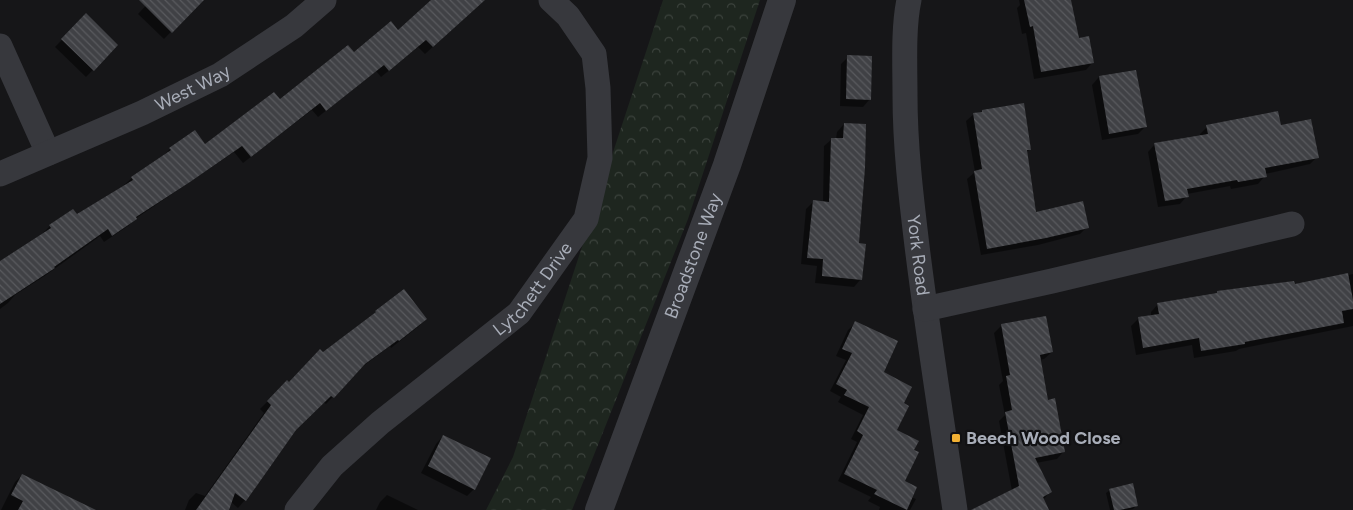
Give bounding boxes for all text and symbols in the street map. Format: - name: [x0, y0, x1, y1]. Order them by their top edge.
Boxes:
- street label: West Way: [151, 60, 235, 116]
- street label: Broadstone Way: [660, 190, 727, 322]
- street label: York Road: [902, 214, 934, 297]
- street label: Lytchett Drive: [488, 238, 577, 340]
- place label: Beech Wood Close: [966, 427, 1121, 449]
- marker: Beech Wood Close: [950, 432, 962, 444]

